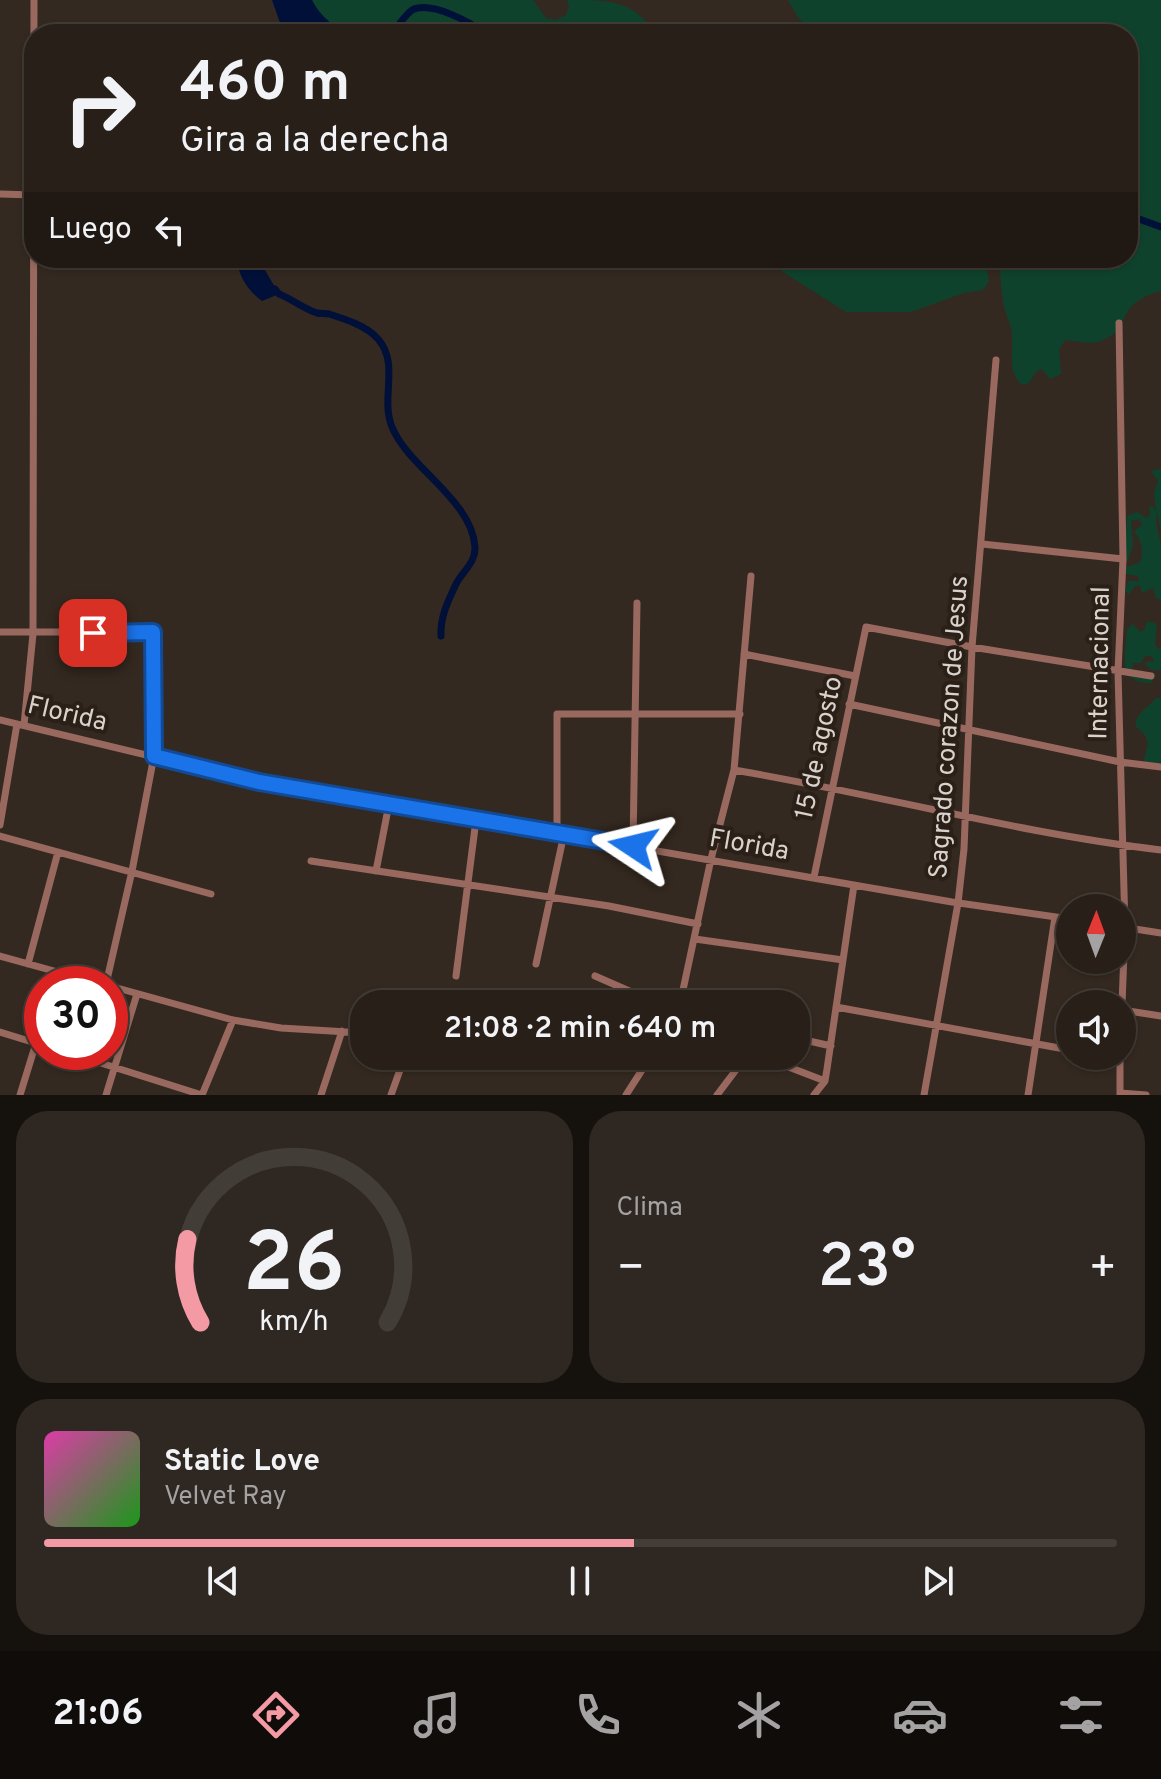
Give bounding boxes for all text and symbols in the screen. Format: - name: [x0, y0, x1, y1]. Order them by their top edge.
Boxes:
- text: 460 m: [180, 50, 350, 120]
- icon: right: [48, 56, 152, 160]
- text: Gira a la derecha: [180, 119, 449, 165]
- icon: left: [148, 208, 192, 252]
- text: Luego: [48, 212, 132, 249]
- street label: Sagrado corazon de Jesus: [923, 574, 977, 880]
- street label: Internacional: [1083, 586, 1119, 740]
- pin: [59, 599, 127, 667]
- icon: arrive: [71, 611, 115, 655]
- street label: 15 de agosto: [789, 673, 851, 823]
- street label: Florida: [24, 690, 110, 740]
- position arrow: [591, 804, 675, 888]
- street label: Florida: [706, 823, 792, 869]
- north arrow: [1056, 894, 1136, 974]
- map controls: [1056, 894, 1136, 1070]
- speed limit sign: 30: [24, 966, 128, 1070]
- button: sound: [1056, 990, 1136, 1070]
- text: 21:08 · 2 min · 640 m: [444, 1011, 716, 1048]
- text: Clima: [617, 1192, 683, 1225]
- text: 26: [243, 1216, 345, 1321]
- text: 23°: [818, 1232, 916, 1308]
- text: −: [617, 1242, 645, 1298]
- text: +: [1089, 1242, 1117, 1298]
- text: km/h: [260, 1305, 329, 1341]
- text: Static Love: [164, 1444, 320, 1481]
- text: Velvet Ray: [164, 1481, 287, 1514]
- icon: previous: [201, 1559, 245, 1603]
- icon: pause: [558, 1559, 602, 1603]
- icon: next: [916, 1559, 960, 1603]
- icon: directions: [248, 1687, 304, 1743]
- icon: music: [409, 1687, 465, 1743]
- icon: phone: [570, 1687, 626, 1743]
- icon: climate: [731, 1687, 787, 1743]
- icon: car: [892, 1687, 948, 1743]
- icon: filters: [1053, 1687, 1109, 1743]
- text: 21:06: [52, 1692, 143, 1738]

